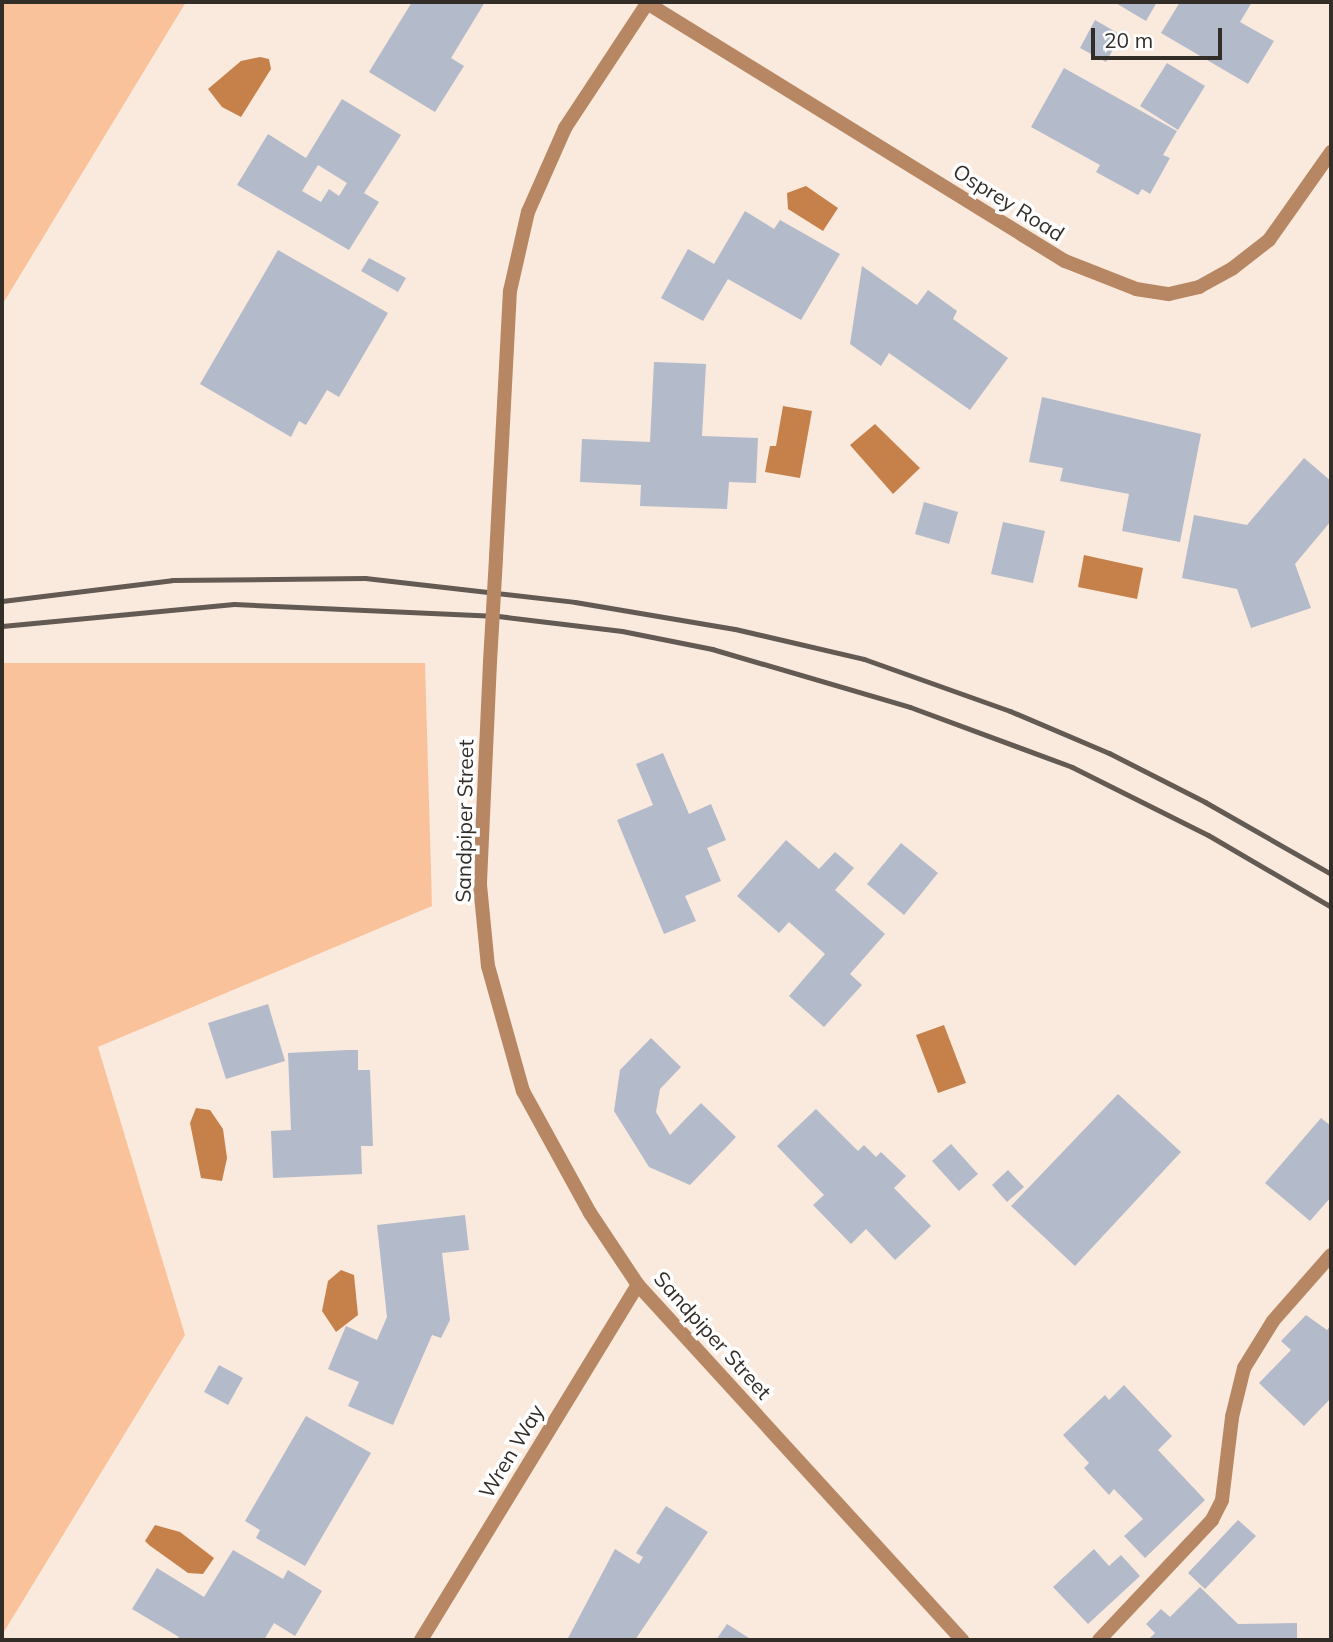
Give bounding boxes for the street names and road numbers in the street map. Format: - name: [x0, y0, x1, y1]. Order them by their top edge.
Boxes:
- street label: Osprey Road: [949, 158, 1069, 246]
- street label: Sandpiper Street: [450, 739, 478, 903]
- street label: Sandpiper Street: [649, 1266, 777, 1404]
- street label: Wren Way: [473, 1400, 549, 1502]

